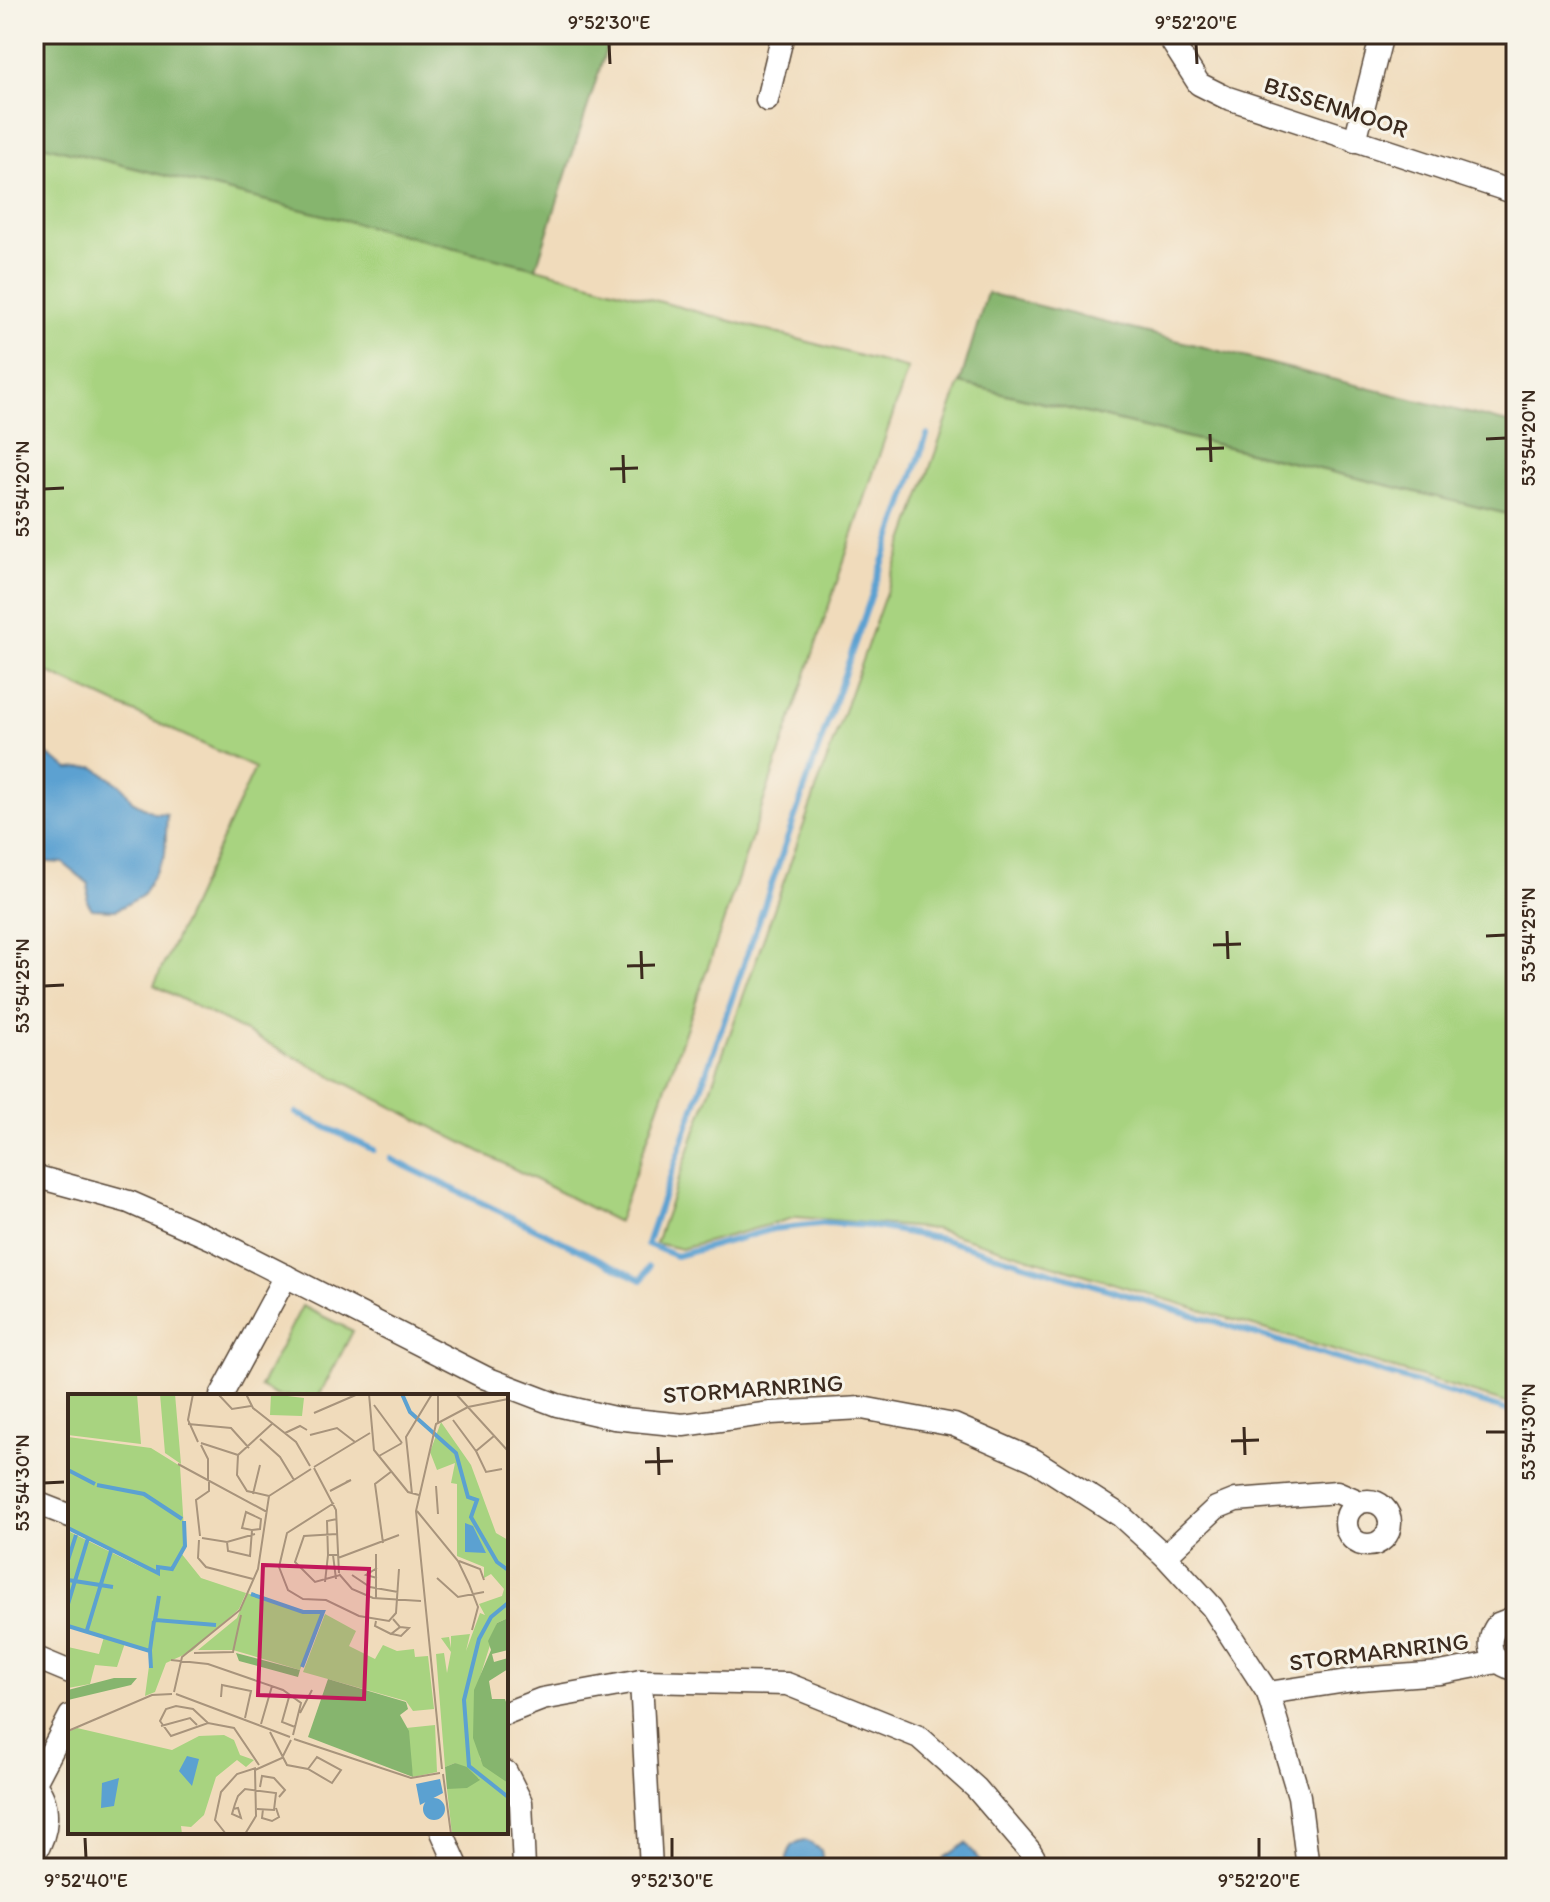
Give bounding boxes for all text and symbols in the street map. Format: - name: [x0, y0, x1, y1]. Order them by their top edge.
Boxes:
- text: 9°52'30"E: [568, 10, 650, 34]
- text: 9°52'20"E: [1155, 10, 1237, 34]
- street label: BISSENMOOR: [1260, 70, 1412, 143]
- text: 53°54'20"N: [1516, 389, 1540, 487]
- text: 53°54'20"N: [10, 440, 34, 538]
- text: 53°54'25"N: [1516, 887, 1540, 983]
- text: 53°54'25"N: [10, 938, 34, 1034]
- street label: STORMARNRING: [662, 1368, 844, 1409]
- text: 53°54'30"N: [1516, 1383, 1540, 1481]
- inset map: [68, 1394, 508, 1834]
- text: 53°54'30"N: [10, 1434, 34, 1532]
- street label: STORMARNRING: [1288, 1626, 1470, 1677]
- text: 9°52'40"E: [44, 1868, 128, 1892]
- text: 9°52'30"E: [631, 1868, 713, 1892]
- text: 9°52'20"E: [1218, 1868, 1300, 1892]

